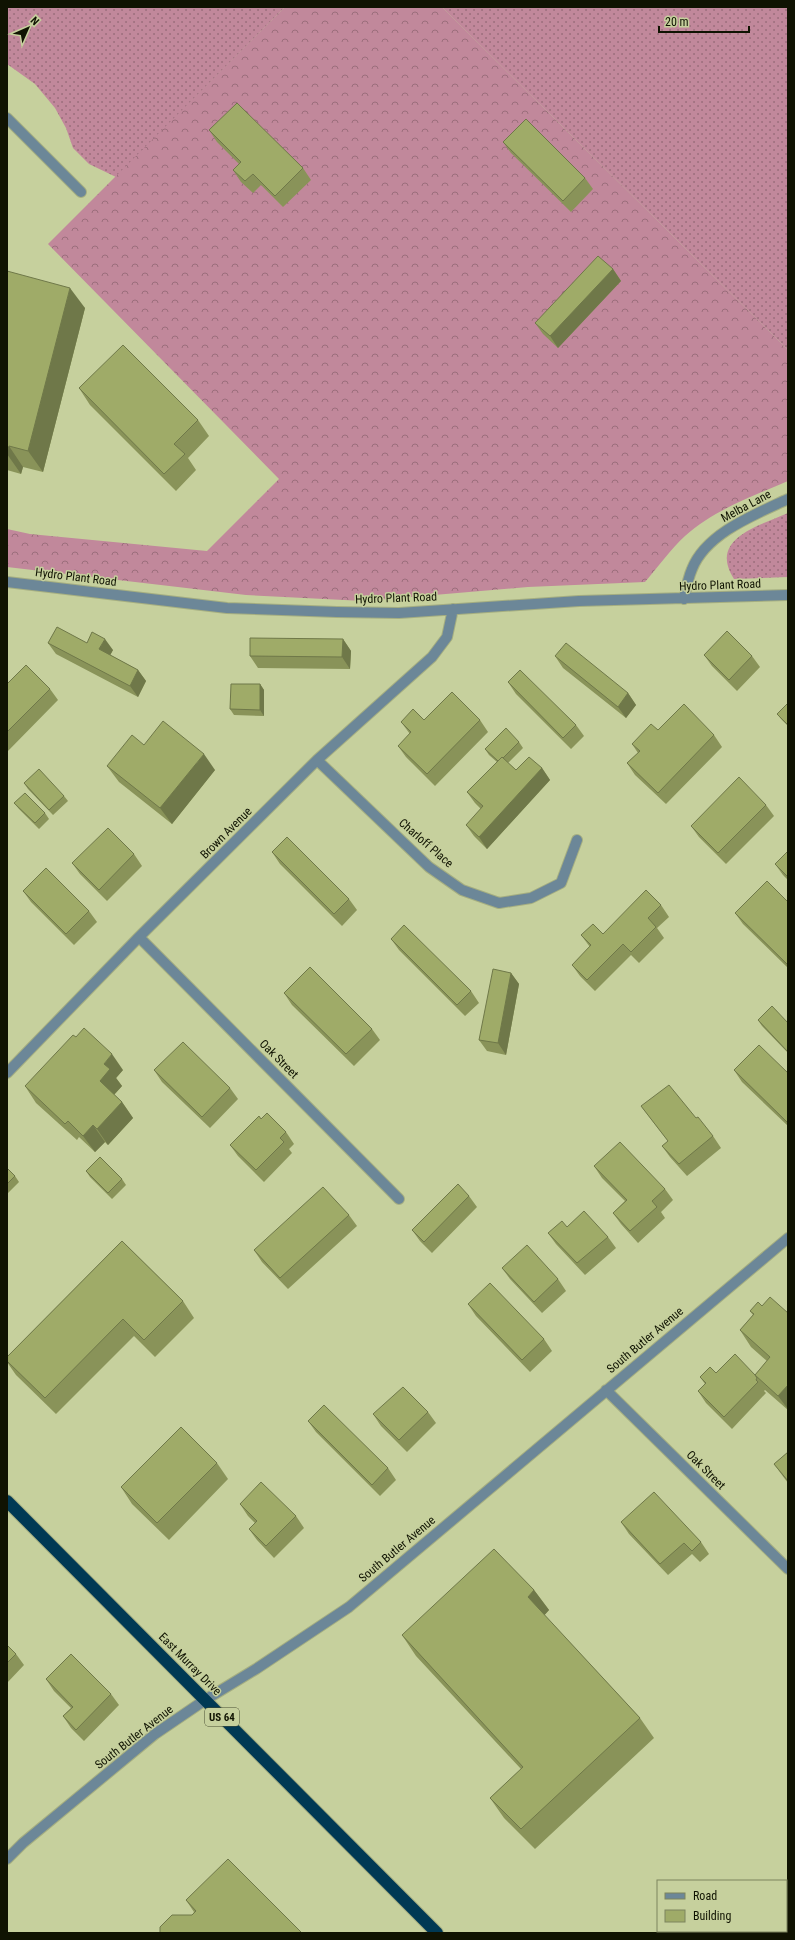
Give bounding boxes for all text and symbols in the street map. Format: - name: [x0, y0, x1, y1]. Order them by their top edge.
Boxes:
- north arrow: [8, 8, 48, 48]
- scale bar: [659, 8, 749, 34]
- text: N: [28, 14, 42, 28]
- text: 20 m: [665, 15, 689, 29]
- street label: Melba Lane: [719, 487, 774, 525]
- street label: Hydro Plant Road: [34, 565, 118, 589]
- street label: Hydro Plant Road: [679, 577, 761, 593]
- street label: Hydro Plant Road: [355, 590, 437, 606]
- street label: Brown Avenue: [197, 804, 255, 862]
- street label: Charloff Place: [396, 816, 456, 871]
- street label: Oak Street: [257, 1037, 302, 1082]
- street label: South Butler Avenue: [604, 1304, 686, 1376]
- street label: Oak Street: [684, 1448, 729, 1493]
- street label: South Butler Avenue: [356, 1513, 438, 1585]
- street label: East Murray Drive: [156, 1630, 224, 1698]
- street label: South Butler Avenue: [92, 1702, 176, 1772]
- road number: US 64: [205, 1708, 239, 1726]
- legend: [657, 1880, 787, 1932]
- text: Road: [693, 1889, 717, 1903]
- text: Building: [693, 1909, 731, 1923]

